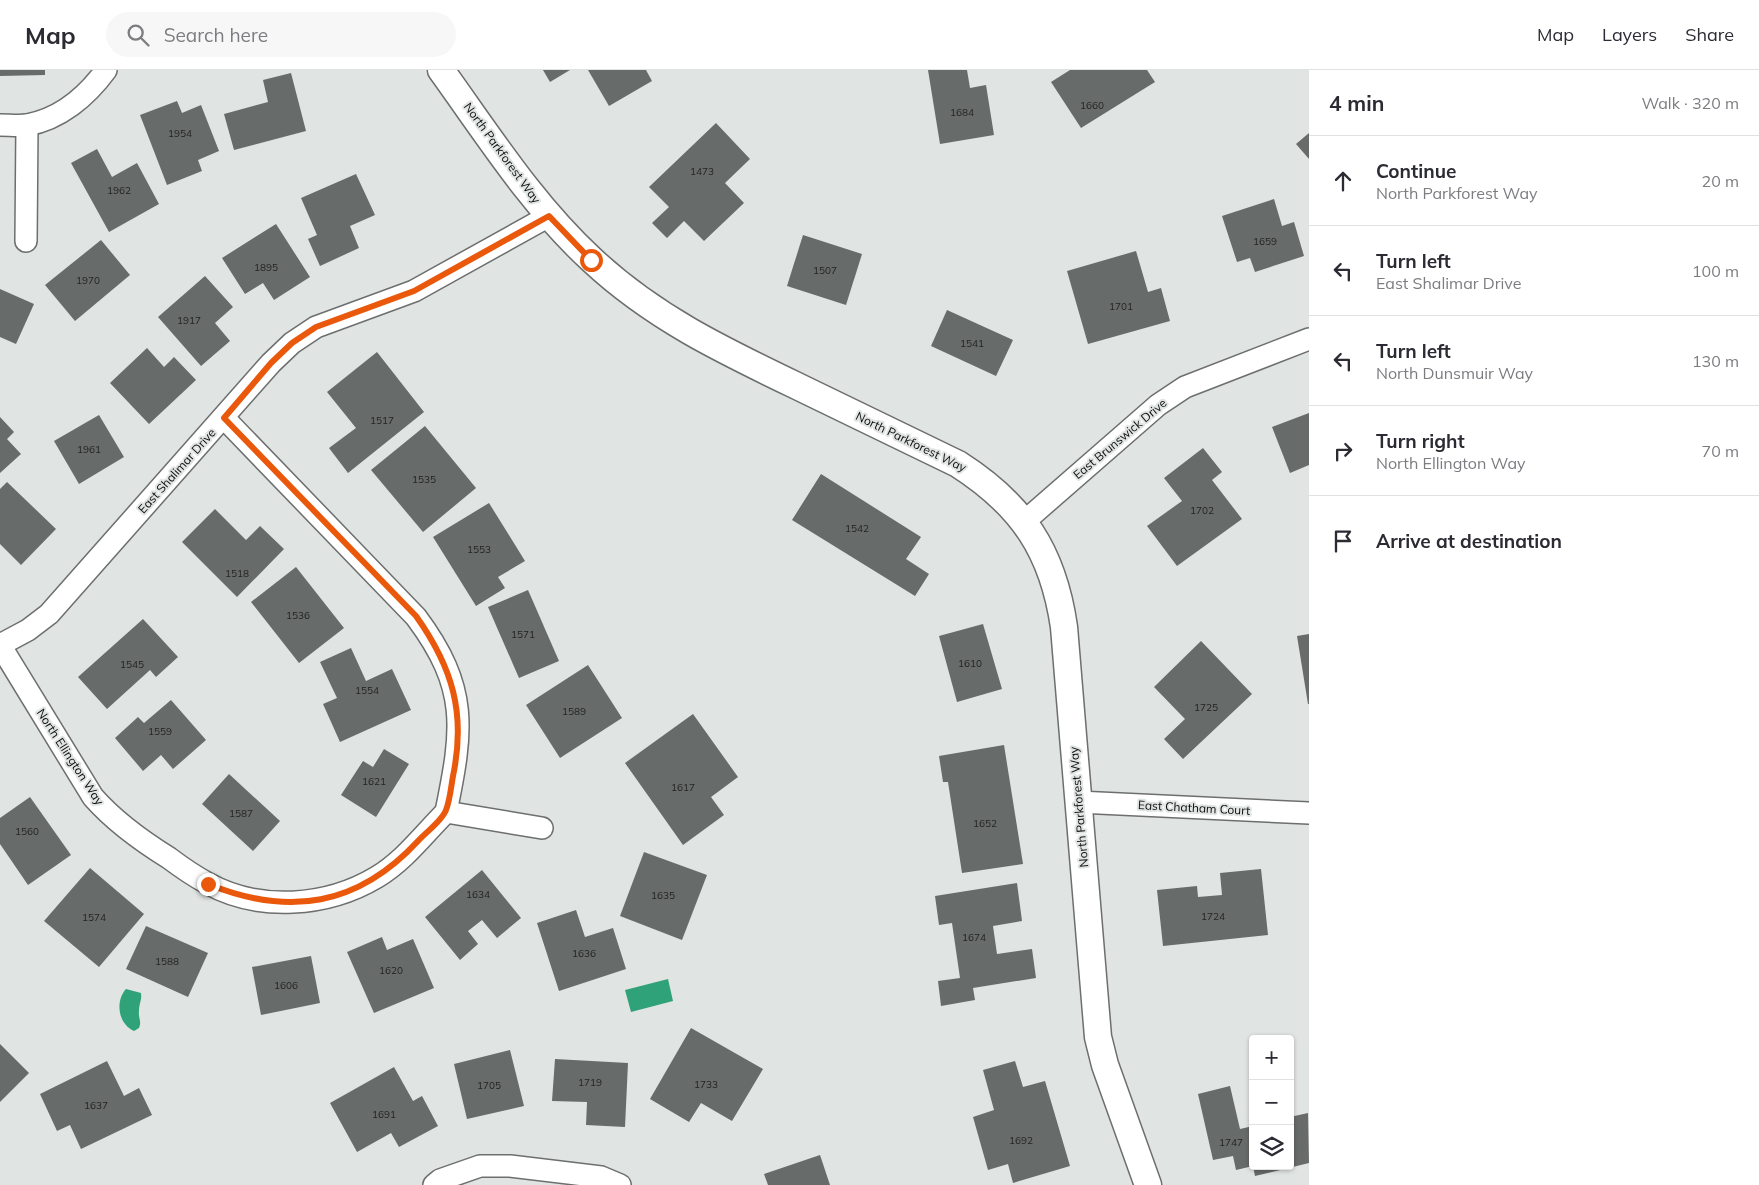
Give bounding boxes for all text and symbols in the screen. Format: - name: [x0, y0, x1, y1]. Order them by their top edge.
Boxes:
- search box: [106, 12, 456, 57]
- text: Map: [25, 20, 76, 50]
- icon: search: [124, 21, 152, 49]
- text: Search here: [164, 23, 268, 47]
- text: Map: [1537, 23, 1574, 46]
- text: Layers: [1602, 23, 1657, 46]
- text: Share: [1685, 23, 1734, 46]
- text: 4 min: [1329, 90, 1384, 116]
- text: Walk · 320 m: [1641, 93, 1739, 113]
- street label: North Parkforest Way: [461, 99, 544, 207]
- house number: 1660: [1080, 99, 1104, 112]
- house number: 1684: [950, 106, 974, 119]
- house number: 1954: [168, 127, 192, 140]
- text: Continue: [1376, 159, 1456, 183]
- house number: 1473: [690, 165, 714, 178]
- icon: ahead: [1329, 167, 1357, 195]
- text: 20 m: [1702, 171, 1739, 191]
- text: North Parkforest Way: [1376, 183, 1537, 203]
- house number: 1962: [107, 184, 131, 197]
- house number: 1659: [1253, 235, 1277, 248]
- route start: [580, 249, 603, 272]
- text: Turn left: [1376, 249, 1451, 273]
- icon: left: [1329, 257, 1357, 285]
- house number: 1895: [254, 261, 278, 274]
- text: 100 m: [1692, 261, 1739, 281]
- house number: 1507: [813, 264, 837, 277]
- text: East Shalimar Drive: [1376, 273, 1521, 293]
- house number: 1970: [76, 274, 100, 287]
- house number: 1701: [1109, 300, 1133, 313]
- house number: 1917: [177, 314, 201, 327]
- house number: 1541: [960, 337, 984, 350]
- text: Turn left: [1376, 339, 1451, 363]
- icon: left: [1329, 347, 1357, 375]
- text: 130 m: [1692, 351, 1739, 371]
- text: North Dunsmuir Way: [1376, 363, 1533, 383]
- street label: East Brunswick Drive: [1070, 395, 1169, 482]
- street label: North Parkforest Way: [854, 408, 969, 475]
- house number: 1517: [370, 414, 394, 427]
- street label: East Shalimar Drive: [135, 425, 219, 516]
- text: Turn right: [1376, 429, 1465, 453]
- icon: right: [1329, 437, 1357, 465]
- text: 70 m: [1702, 441, 1739, 461]
- house number: 1961: [77, 443, 101, 456]
- text: North Ellington Way: [1376, 453, 1525, 473]
- house number: 1535: [412, 473, 436, 486]
- house number: 1702: [1190, 504, 1214, 517]
- house number: 1542: [845, 522, 869, 535]
- icon: arrive: [1329, 527, 1357, 555]
- text: Arrive at destination: [1376, 529, 1562, 553]
- house number: 1553: [467, 543, 491, 556]
- house number: 1518: [225, 567, 249, 580]
- house number: 1536: [286, 609, 310, 622]
- house number: 1571: [511, 628, 535, 641]
- house number: 1610: [958, 657, 982, 670]
- house number: 1545: [120, 658, 144, 671]
- house number: 1554: [355, 684, 379, 697]
- house number: 1725: [1194, 701, 1218, 714]
- house number: 1589: [562, 705, 586, 718]
- street label: North Ellington Way: [34, 706, 108, 808]
- house number: 1559: [148, 725, 172, 738]
- street label: North Parkforest Way: [1066, 745, 1091, 868]
- house number: 1621: [362, 775, 386, 788]
- house number: 1617: [671, 781, 695, 794]
- street label: East Chatham Court: [1138, 797, 1251, 818]
- house number: 1587: [229, 807, 253, 820]
- house number: 1652: [973, 817, 997, 830]
- house number: 1560: [15, 825, 39, 838]
- route end: [197, 873, 220, 896]
- house number: 1634: [466, 888, 490, 901]
- house number: 1635: [651, 889, 675, 902]
- house number: 1724: [1201, 910, 1225, 923]
- house number: 1574: [82, 911, 106, 924]
- house number: 1674: [962, 931, 986, 944]
- house number: 1636: [572, 947, 596, 960]
- house number: 1588: [155, 955, 179, 968]
- house number: 1620: [379, 964, 403, 977]
- house number: 1606: [274, 979, 298, 992]
- map controls: [1249, 1035, 1294, 1170]
- button: +: [1249, 1035, 1294, 1080]
- house number: 1719: [578, 1076, 602, 1089]
- house number: 1733: [694, 1078, 718, 1091]
- house number: 1705: [477, 1079, 501, 1092]
- button: −: [1249, 1080, 1294, 1125]
- house number: 1637: [84, 1099, 108, 1112]
- house number: 1691: [372, 1108, 396, 1121]
- button: layers: [1249, 1125, 1294, 1170]
- house number: 1692: [1009, 1134, 1033, 1147]
- house number: 1747: [1219, 1136, 1243, 1149]

